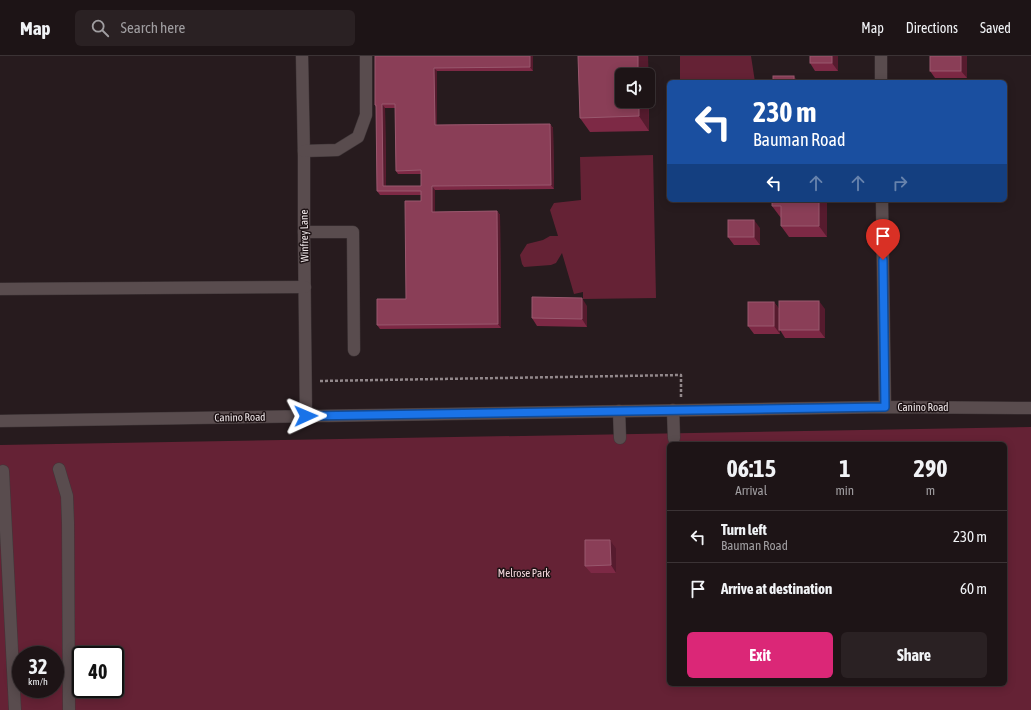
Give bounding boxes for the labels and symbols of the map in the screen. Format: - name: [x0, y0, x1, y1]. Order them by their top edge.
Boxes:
- street label: Winfrey Lane: [298, 210, 310, 262]
- pin: [866, 219, 900, 260]
- position arrow: [285, 395, 327, 437]
- street label: Canino Road: [898, 401, 948, 413]
- street label: Canino Road: [214, 411, 266, 423]
- park label: Melrose Park: [498, 567, 550, 579]
- speed limit sign: 40: [72, 646, 124, 698]

